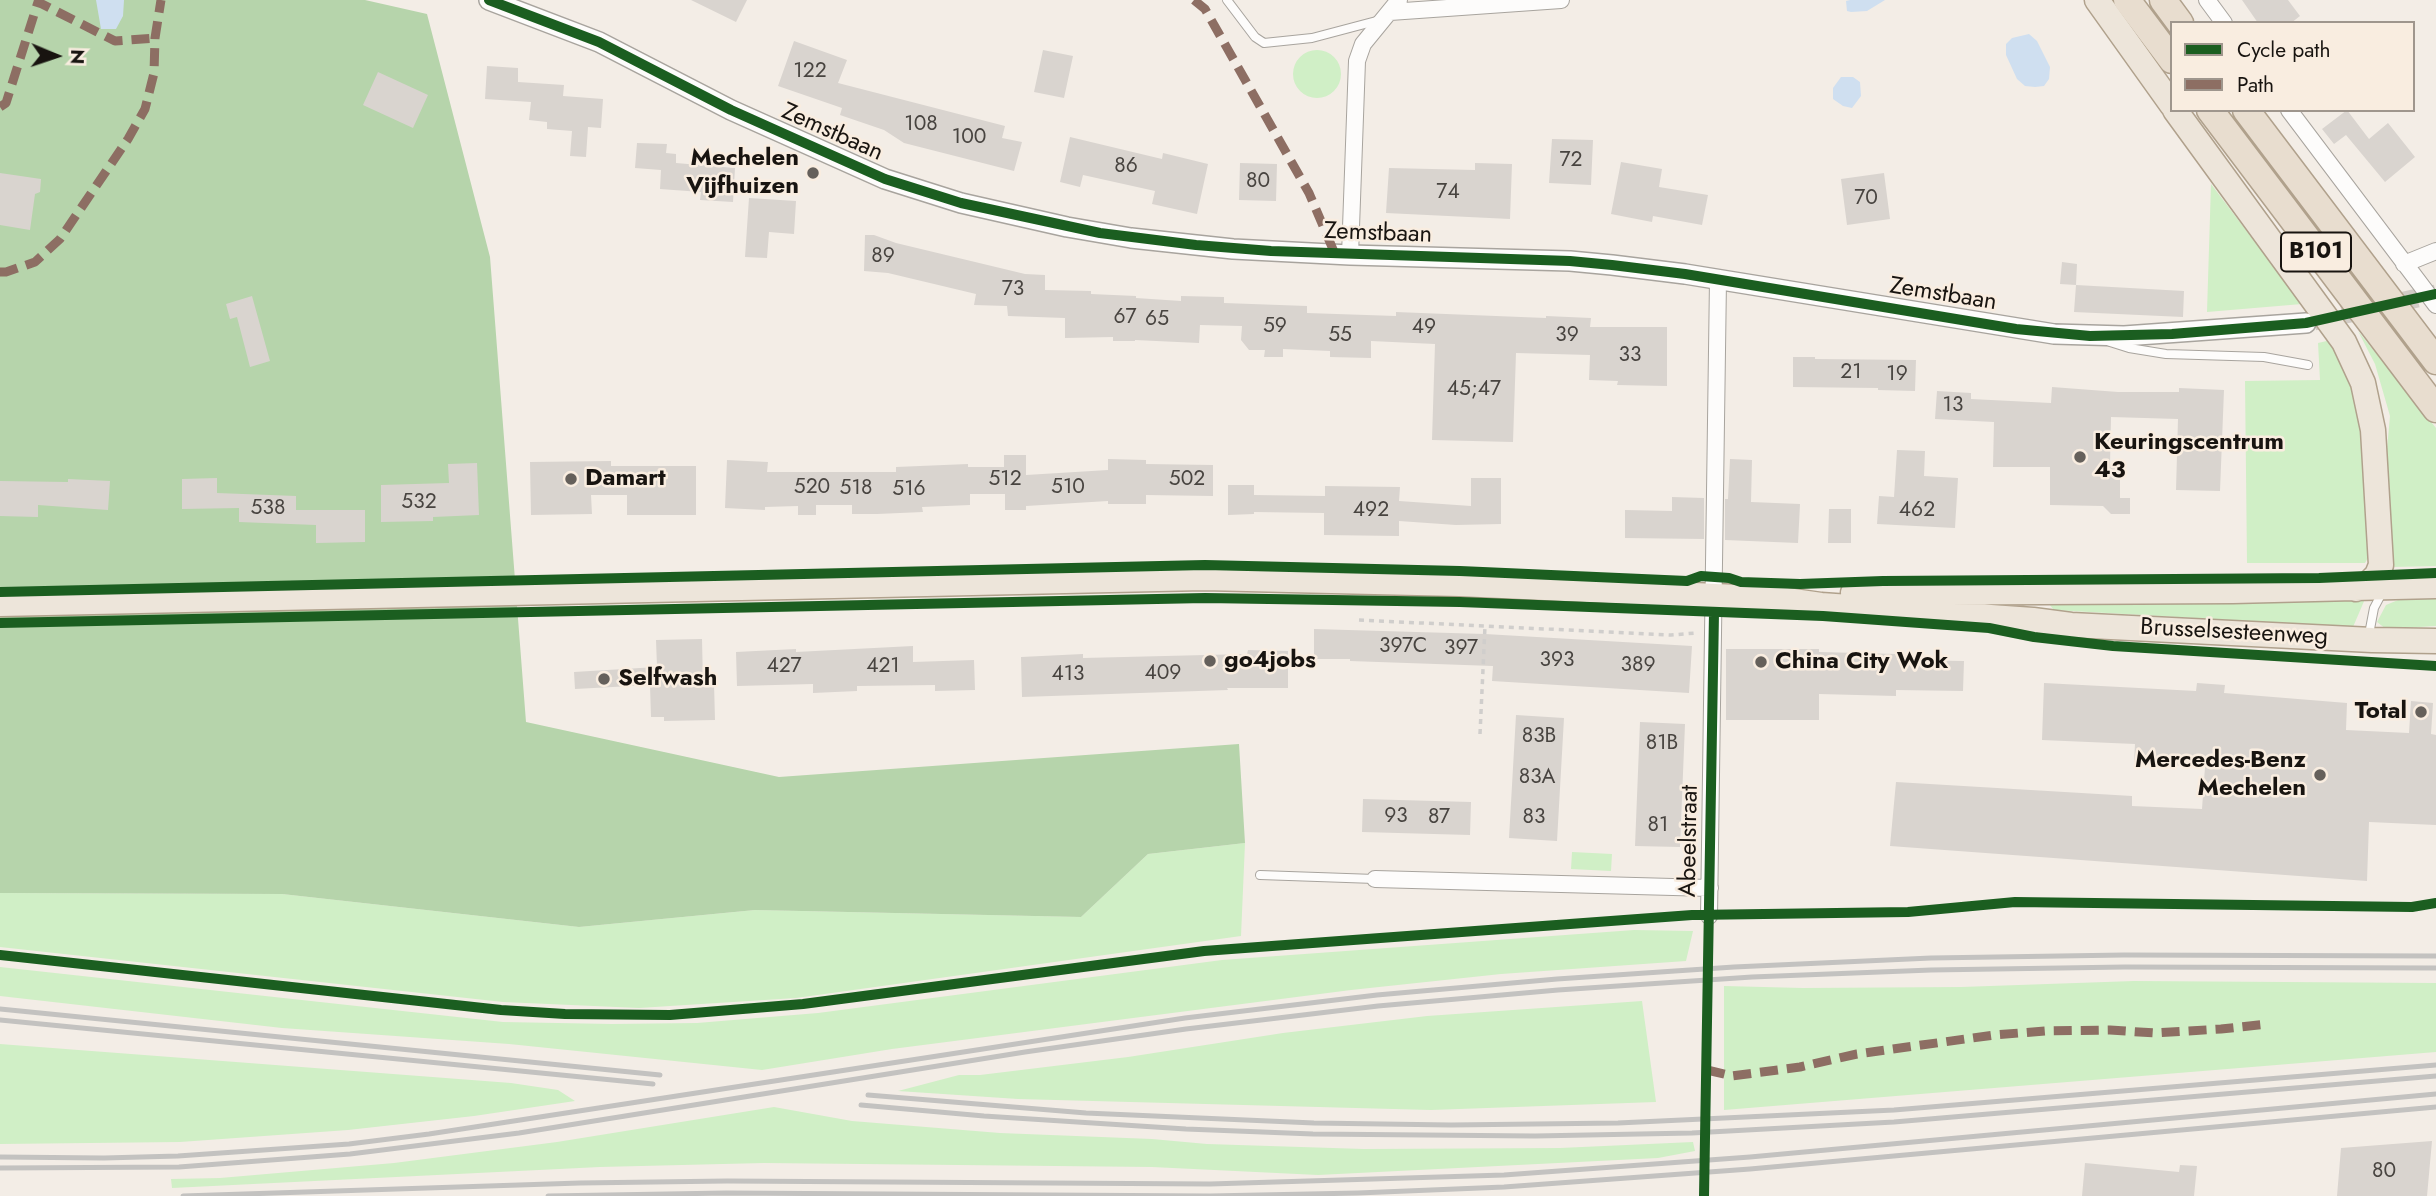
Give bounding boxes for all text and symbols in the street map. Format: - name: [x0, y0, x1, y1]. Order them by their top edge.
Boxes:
- north arrow: [21, 21, 91, 91]
- legend: [2170, 21, 2415, 112]
- text: Cycle path: [2237, 35, 2330, 65]
- text: N: [64, 49, 91, 65]
- house number: 122: [793, 59, 827, 85]
- text: Path: [2237, 70, 2274, 100]
- street label: Zemstbaan: [777, 98, 887, 168]
- house number: 108: [904, 112, 938, 138]
- house number: 100: [952, 125, 986, 151]
- place label: Mechelen Vijfhuizen: [686, 145, 799, 201]
- house number: 72: [1560, 148, 1582, 174]
- house number: 86: [1114, 154, 1138, 180]
- marker: Mechelen Vijfhuizen: [805, 165, 821, 181]
- house number: 80: [1246, 169, 1270, 195]
- house number: 74: [1436, 180, 1460, 206]
- house number: 70: [1854, 186, 1878, 212]
- street label: Zemstbaan: [1323, 218, 1433, 250]
- road number: B101: [2281, 232, 2351, 272]
- house number: 89: [871, 244, 895, 270]
- street label: Zemstbaan: [1887, 272, 1999, 318]
- house number: 73: [1002, 277, 1024, 303]
- house number: 67: [1113, 305, 1137, 331]
- house number: 65: [1145, 307, 1169, 333]
- house number: 59: [1263, 314, 1287, 340]
- house number: 49: [1412, 315, 1436, 341]
- house number: 55: [1328, 323, 1352, 349]
- house number: 39: [1555, 323, 1579, 349]
- house number: 33: [1619, 343, 1641, 369]
- house number: 21: [1840, 360, 1862, 386]
- house number: 19: [1886, 362, 1908, 388]
- house number: 45;47: [1447, 377, 1501, 403]
- house number: 13: [1943, 393, 1963, 419]
- place label: Keuringscentrum 43: [2094, 429, 2284, 485]
- marker: Keuringscentrum 43: [2072, 449, 2088, 465]
- place label: Damart: [585, 465, 666, 493]
- house number: 512: [988, 467, 1022, 493]
- house number: 502: [1169, 467, 1205, 493]
- marker: Damart: [563, 471, 579, 487]
- house number: 520: [794, 475, 830, 501]
- house number: 510: [1051, 475, 1085, 501]
- house number: 518: [840, 476, 872, 502]
- house number: 516: [892, 477, 926, 503]
- house number: 532: [401, 490, 437, 516]
- house number: 538: [251, 496, 285, 522]
- house number: 492: [1353, 498, 1389, 524]
- house number: 462: [1899, 498, 1935, 524]
- street label: Brusselsesteenweg: [2139, 614, 2329, 652]
- house number: 397C: [1379, 634, 1427, 660]
- house number: 397: [1444, 636, 1478, 662]
- place label: go4jobs: [1224, 647, 1316, 675]
- house number: 393: [1539, 648, 1575, 674]
- place label: China City Wok: [1775, 648, 1948, 676]
- marker: go4jobs: [1202, 653, 1218, 669]
- house number: 389: [1620, 653, 1656, 679]
- house number: 427: [766, 654, 802, 680]
- house number: 421: [866, 654, 900, 680]
- marker: China City Wok: [1753, 654, 1769, 670]
- house number: 409: [1145, 661, 1181, 687]
- house number: 413: [1051, 662, 1085, 688]
- place label: Selfwash: [618, 665, 717, 693]
- marker: Selfwash: [596, 671, 612, 687]
- place label: Total: [2355, 698, 2407, 726]
- marker: Total: [2413, 704, 2429, 720]
- house number: 83B: [1522, 724, 1556, 750]
- house number: 81B: [1646, 731, 1678, 757]
- place label: Mercedes-Benz Mechelen: [2135, 747, 2306, 803]
- house number: 83A: [1519, 765, 1555, 791]
- marker: Mercedes-Benz Mechelen: [2312, 767, 2328, 783]
- street label: Abeelstraat: [1675, 785, 1705, 897]
- house number: 93: [1384, 804, 1408, 830]
- house number: 87: [1428, 805, 1450, 831]
- house number: 83: [1523, 805, 1545, 831]
- house number: 81: [1648, 813, 1668, 839]
- house number: 80: [2372, 1159, 2396, 1185]

